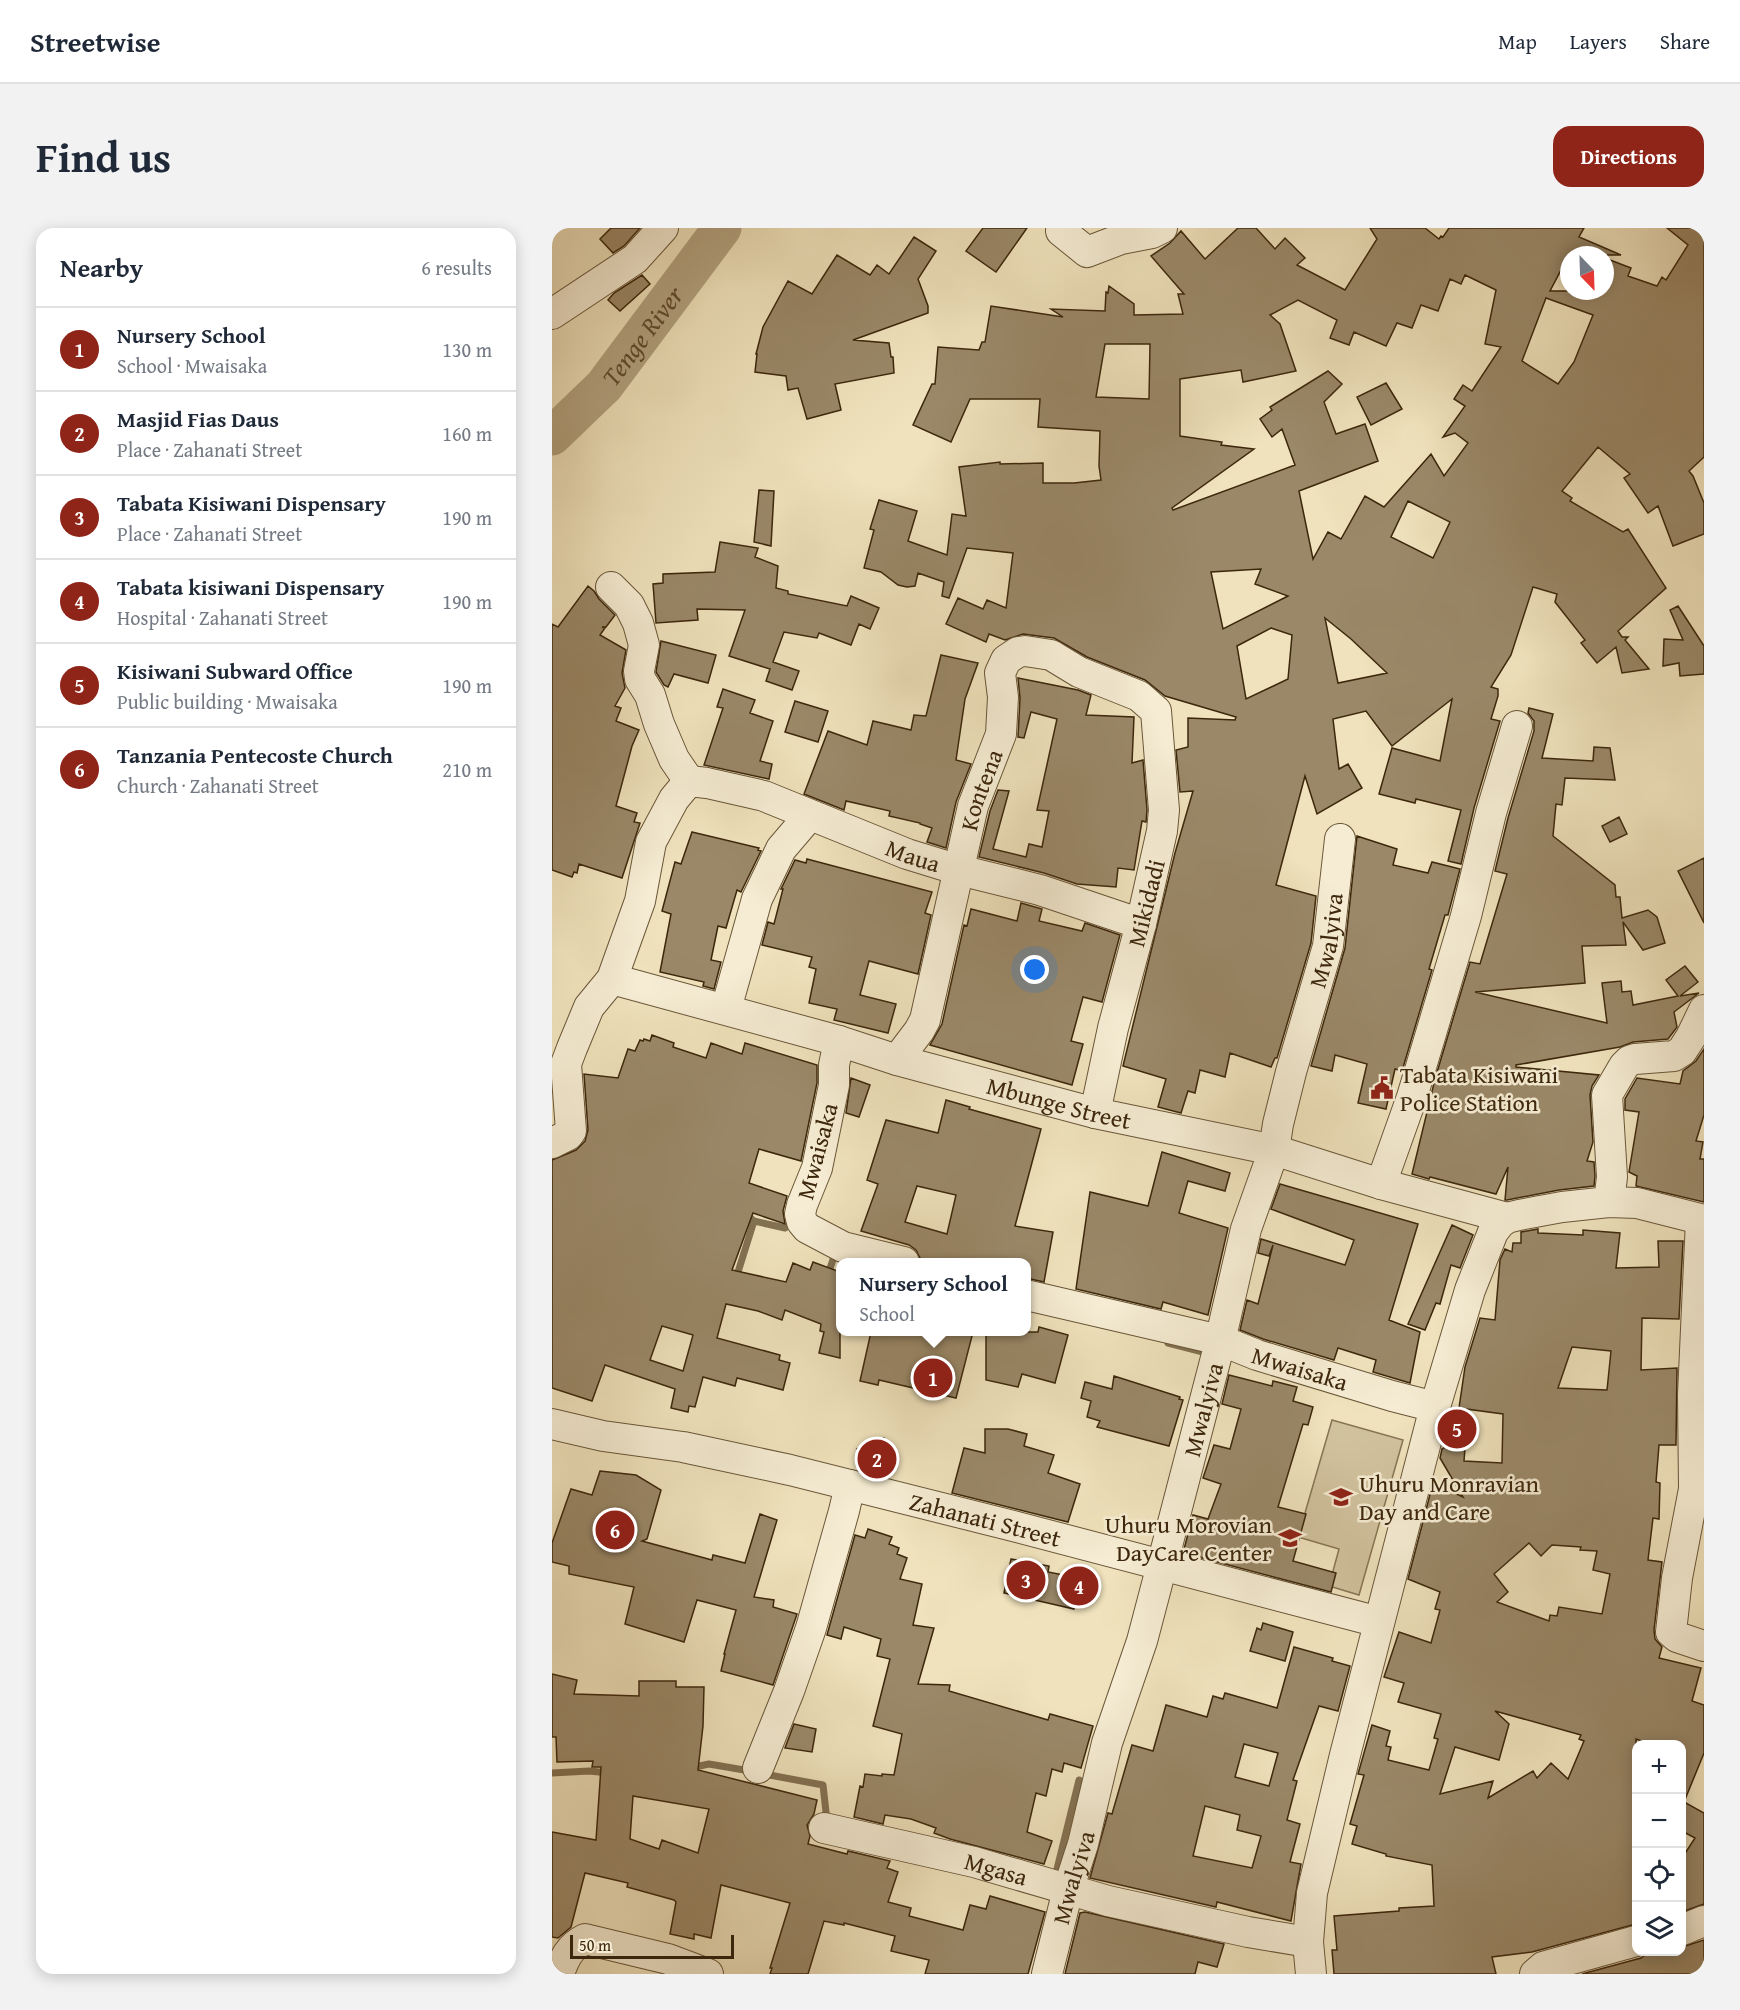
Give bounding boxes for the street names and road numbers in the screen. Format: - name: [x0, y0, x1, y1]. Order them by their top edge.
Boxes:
- street label: Kontena: [951, 743, 1011, 834]
- street label: Maua: [881, 830, 945, 881]
- street label: Mikidadi: [1118, 855, 1174, 950]
- street label: Mwalyiva: [1299, 890, 1351, 992]
- street label: Mbunge Street: [983, 1067, 1135, 1138]
- street label: Mwaisaka: [787, 1098, 847, 1203]
- street label: Mwaisaka: [1248, 1337, 1353, 1399]
- street label: Mwalyiva: [1174, 1358, 1232, 1460]
- street label: Zahanati Street: [906, 1483, 1065, 1555]
- street label: Mwalyiva: [1043, 1827, 1103, 1928]
- street label: Mgasa: [961, 1843, 1032, 1894]

